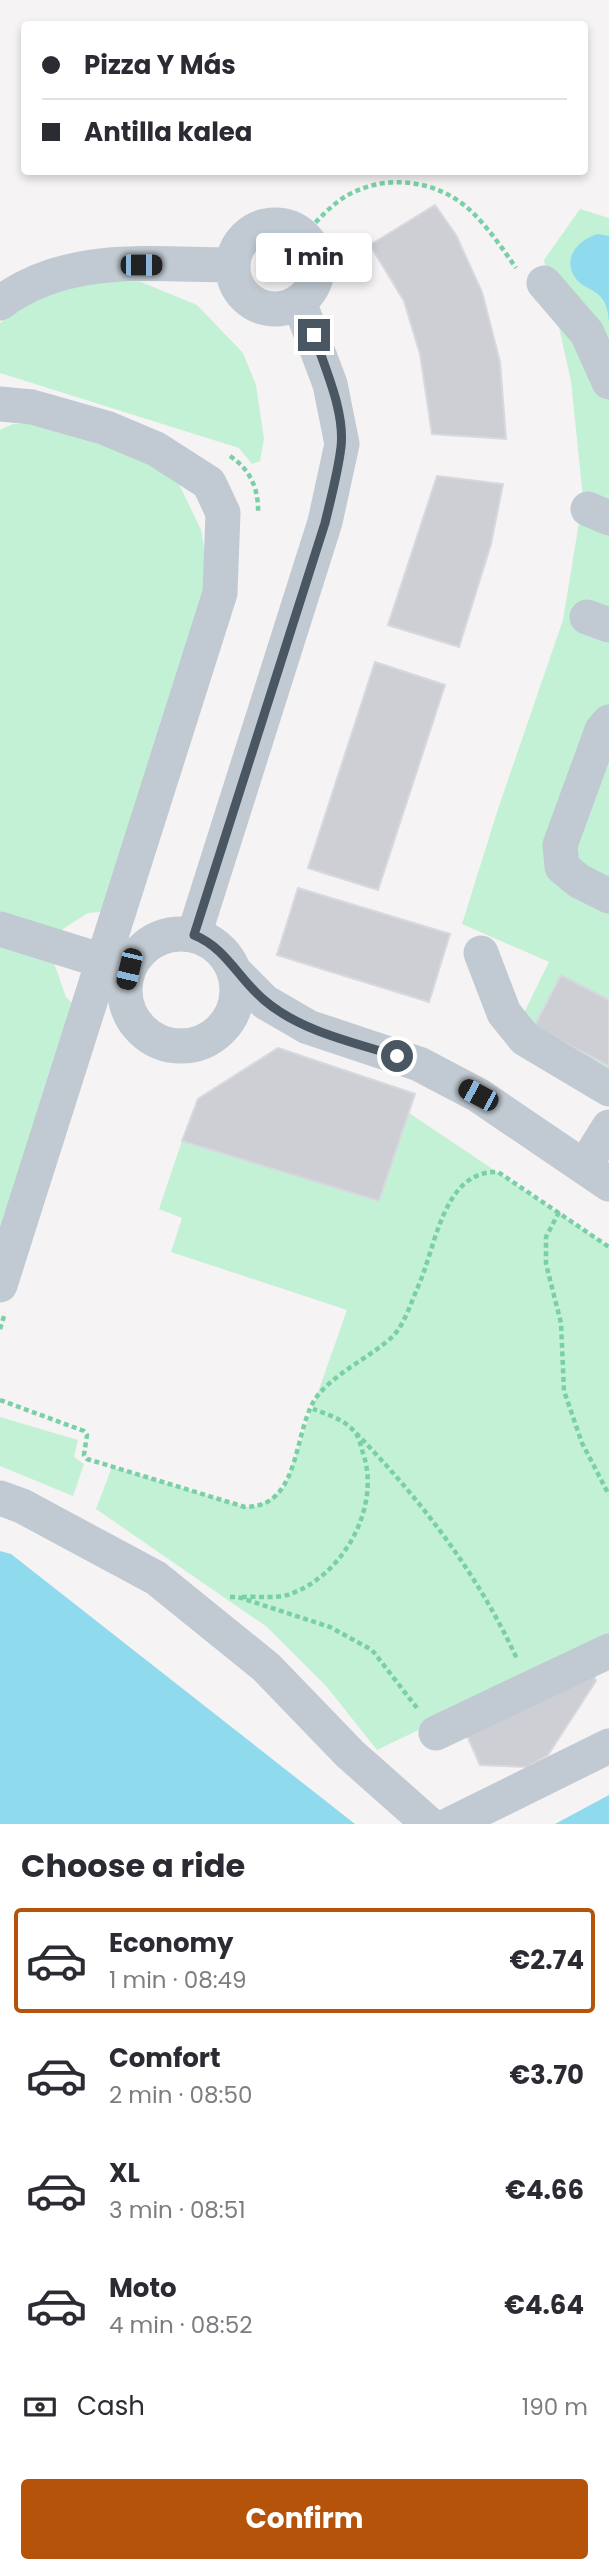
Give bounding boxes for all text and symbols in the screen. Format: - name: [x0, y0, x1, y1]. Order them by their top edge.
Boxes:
- text: Pizza Y Más: [84, 47, 236, 83]
- text: Antilla kalea: [84, 114, 252, 150]
- callout: 1 min: [256, 233, 372, 282]
- text: 1 min: [284, 241, 344, 273]
- car: [121, 255, 163, 276]
- route end: [298, 319, 330, 351]
- car: [115, 946, 144, 992]
- route start: [381, 1040, 413, 1072]
- car: [455, 1076, 502, 1114]
- text: Choose a ride: [21, 1843, 245, 1888]
- text: Economy: [109, 1925, 233, 1961]
- icon: car: [25, 1929, 88, 1992]
- text: €2.74: [510, 1942, 584, 1978]
- text: 1 min · 08:49: [109, 1964, 247, 1996]
- text: Comfort: [109, 2040, 221, 2076]
- icon: car: [25, 2044, 88, 2107]
- text: €3.70: [509, 2057, 584, 2093]
- text: 2 min · 08:50: [109, 2079, 252, 2111]
- text: XL: [109, 2155, 140, 2191]
- icon: car: [25, 2159, 88, 2222]
- text: €4.66: [505, 2172, 584, 2208]
- text: 3 min · 08:51: [109, 2194, 246, 2226]
- text: Moto: [109, 2270, 177, 2306]
- icon: car: [25, 2274, 88, 2337]
- text: €4.64: [504, 2287, 584, 2323]
- text: 4 min · 08:52: [109, 2309, 252, 2341]
- icon: cash: [21, 2388, 59, 2426]
- text: Cash: [77, 2388, 145, 2424]
- text: 190 m: [522, 2391, 588, 2423]
- button: Confirm: [21, 2479, 588, 2559]

